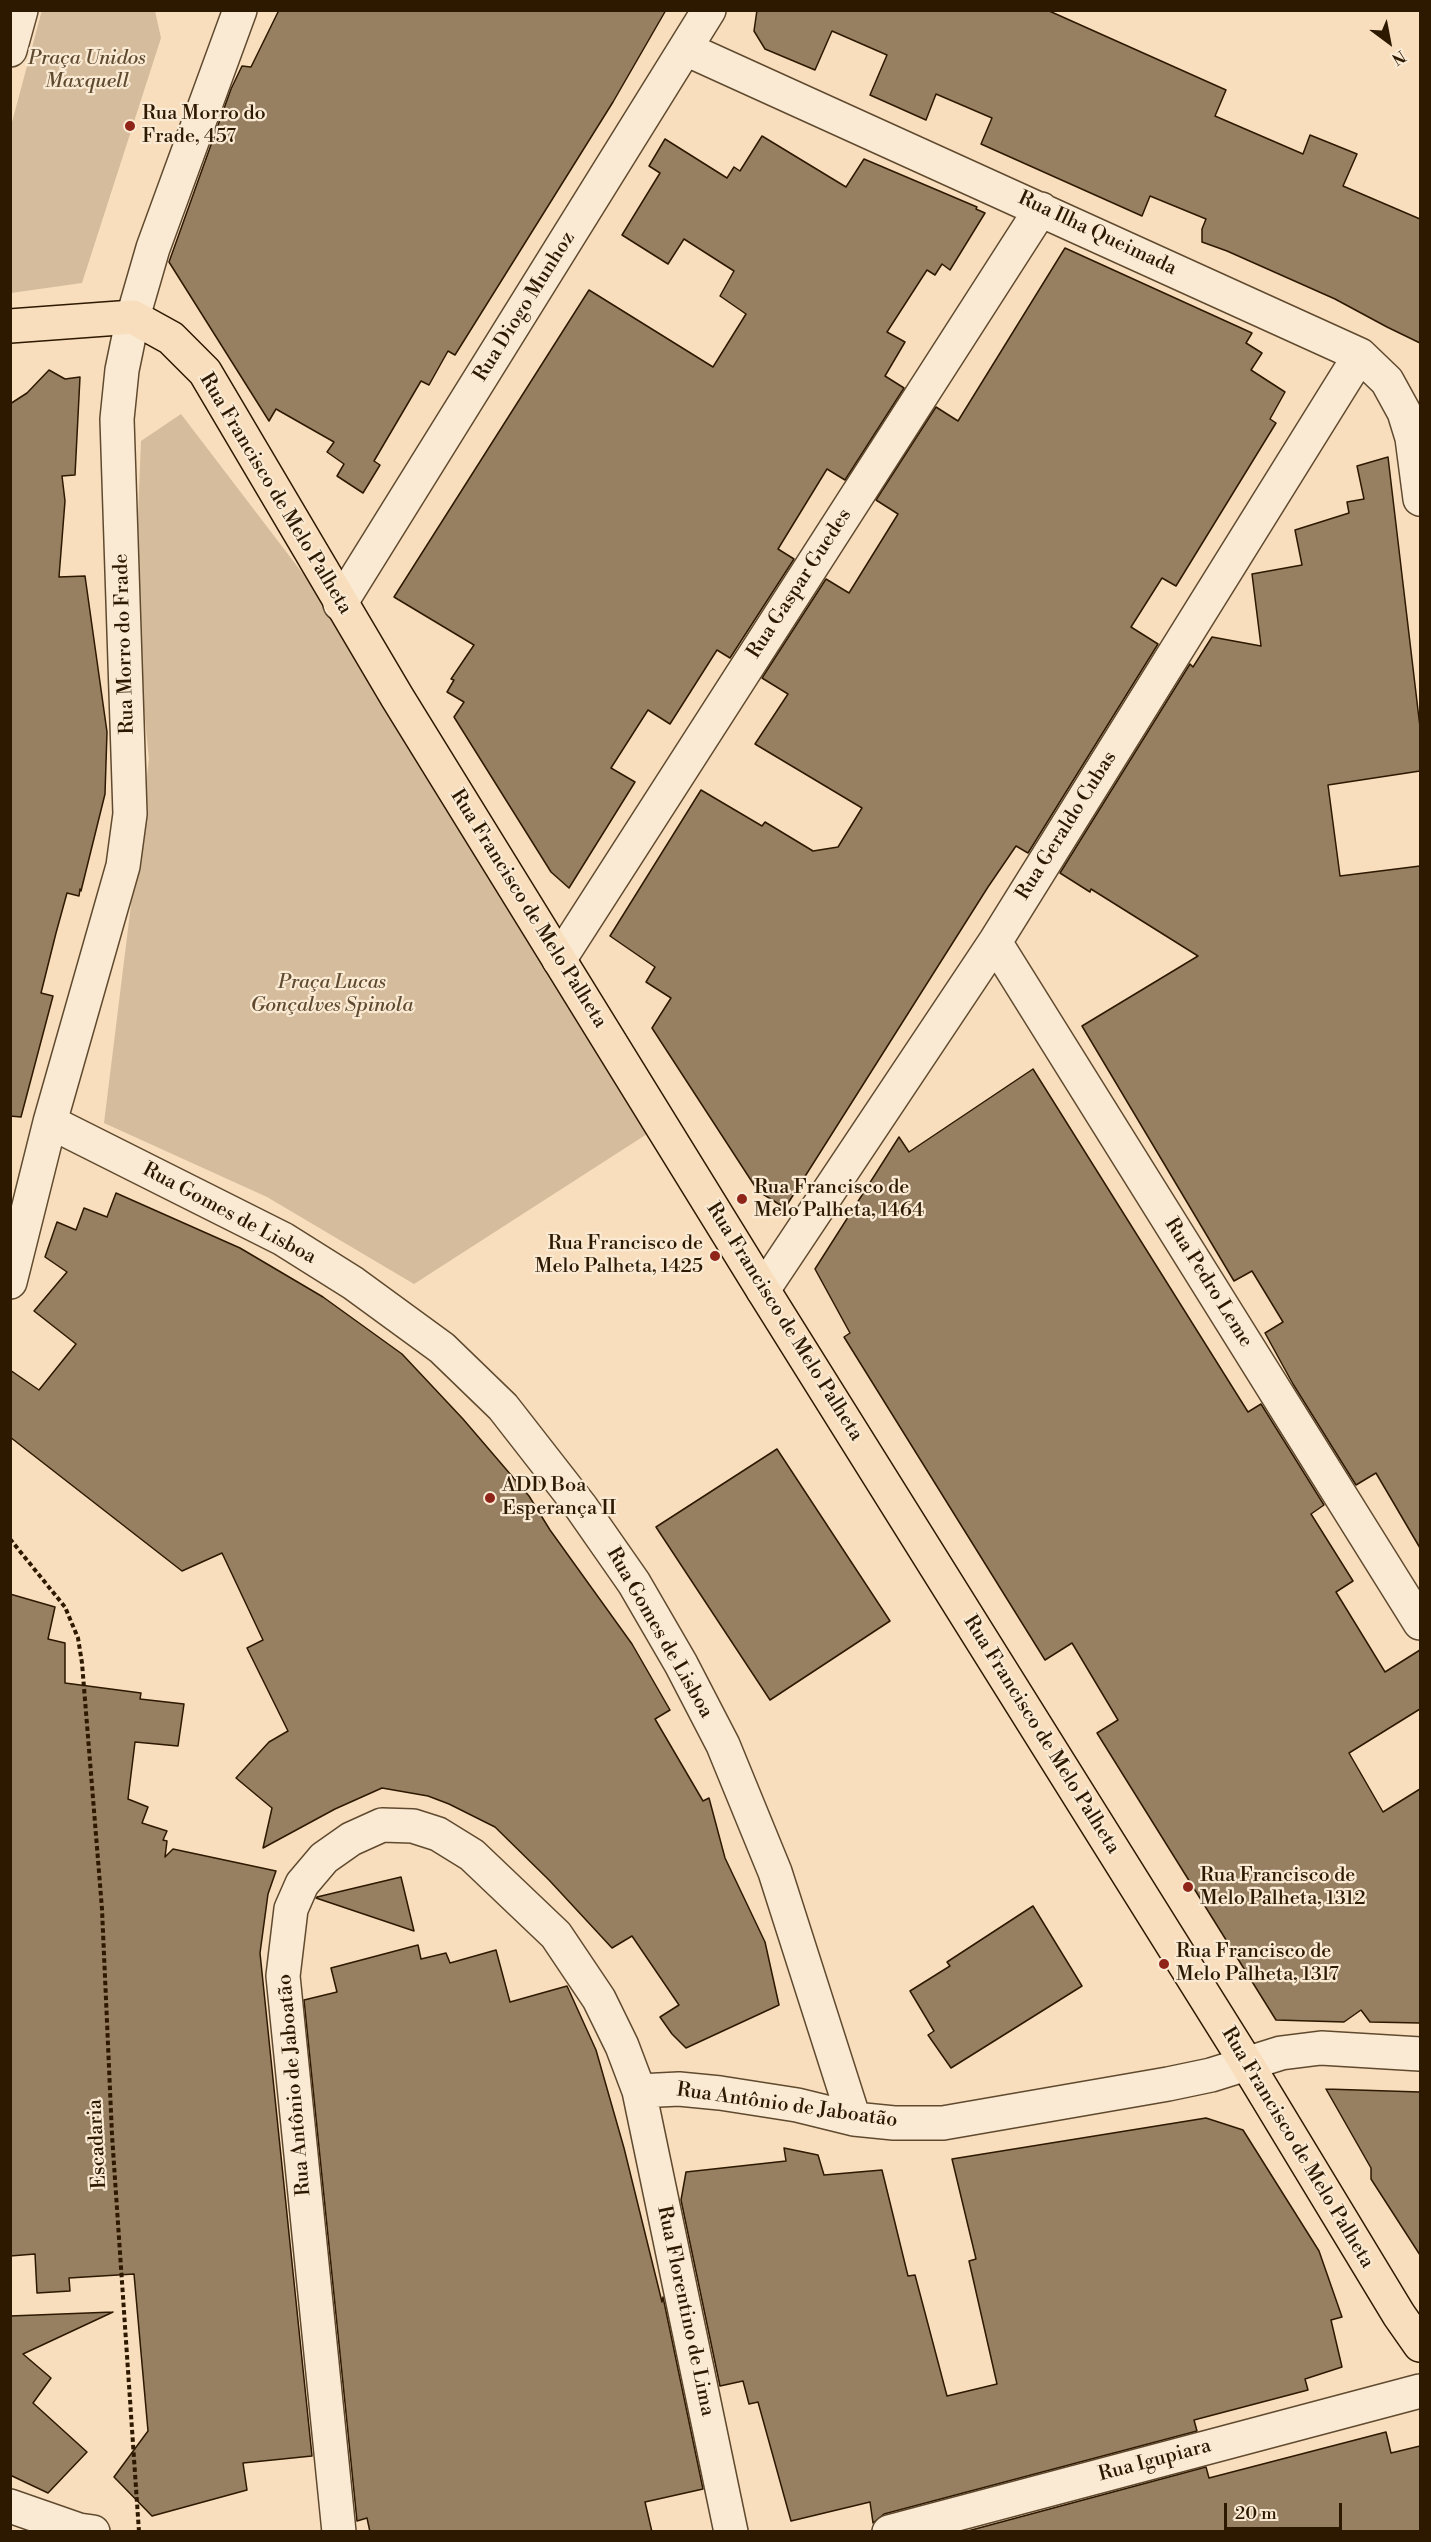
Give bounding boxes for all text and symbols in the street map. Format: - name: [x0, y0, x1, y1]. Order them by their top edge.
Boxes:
- north arrow: [1359, 12, 1419, 72]
- text: N: [1388, 45, 1409, 69]
- park label: Praça Unidos Maxquell: [28, 47, 146, 94]
- place label: Rua Morro do Frade, 457: [142, 102, 266, 149]
- marker: Rua Morro do Frade, 457: [123, 119, 137, 133]
- street label: Rua Ilha Queimada: [1014, 187, 1180, 281]
- street label: Rua Diogo Munhoz: [469, 228, 581, 386]
- street label: Rua Francisco de Melo Palheta: [193, 369, 357, 619]
- street label: Rua Gaspar Guedes: [743, 505, 857, 663]
- street label: Rua Morro do Frade: [110, 553, 140, 735]
- street label: Rua Geraldo Cubas: [1012, 747, 1122, 905]
- street label: Rua Francisco de Melo Palheta: [444, 785, 612, 1033]
- park label: Praça Lucas Gonçalves Spinola: [251, 971, 413, 1018]
- street label: Rua Gomes de Lisboa: [138, 1158, 320, 1270]
- place label: Rua Francisco de Melo Palheta, 1464: [754, 1176, 924, 1223]
- marker: Rua Francisco de Melo Palheta, 1464: [735, 1192, 749, 1206]
- street label: Rua Francisco de Melo Palheta: [700, 1198, 868, 1446]
- street label: Rua Pedro Leme: [1159, 1214, 1257, 1352]
- place label: Rua Francisco de Melo Palheta, 1425: [535, 1232, 703, 1279]
- marker: Rua Francisco de Melo Palheta, 1425: [708, 1249, 722, 1263]
- place label: ADD Boa Esperança II: [502, 1474, 616, 1521]
- marker: ADD Boa Esperança II: [483, 1491, 497, 1505]
- street label: Rua Gomes de Lisboa: [600, 1543, 718, 1723]
- street label: Rua Francisco de Melo Palheta: [957, 1611, 1125, 1859]
- place label: Rua Francisco de Melo Palheta, 1312: [1200, 1864, 1366, 1911]
- marker: Rua Francisco de Melo Palheta, 1312: [1181, 1880, 1195, 1894]
- place label: Rua Francisco de Melo Palheta, 1317: [1176, 1940, 1339, 1987]
- marker: Rua Francisco de Melo Palheta, 1317: [1157, 1957, 1171, 1971]
- street label: Rua Antônio de Jaboatão: [273, 1973, 317, 2197]
- street label: Rua Francisco de Melo Palheta: [1215, 2023, 1379, 2273]
- street label: Rua Antônio de Jaboatão: [675, 2079, 899, 2133]
- street label: Escadaria: [84, 2098, 112, 2190]
- street label: Rua Florentino de Lima: [651, 2204, 719, 2418]
- street label: Rua Igupiara: [1096, 2434, 1214, 2488]
- scale bar: [1227, 2491, 1346, 2529]
- text: 20 m: [1235, 2502, 1277, 2525]

